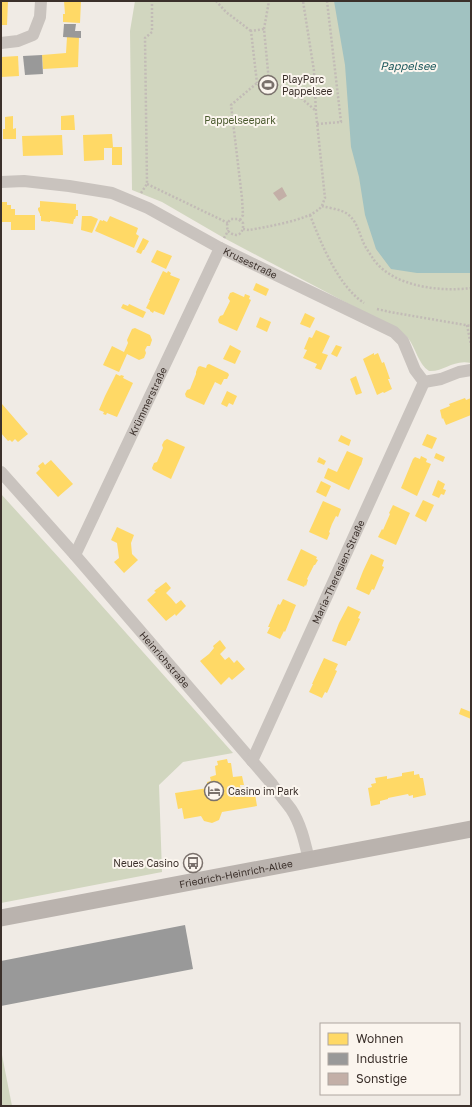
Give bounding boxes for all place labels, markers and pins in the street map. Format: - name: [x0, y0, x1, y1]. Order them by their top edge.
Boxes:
- place label: PlayParc Pappelsee: [282, 73, 332, 97]
- sports icon: PlayParc Pappelsee: [257, 74, 279, 96]
- hotel icon: Casino im Park: [203, 780, 225, 802]
- place label: Casino im Park: [228, 785, 299, 797]
- bus stop icon: Neues Casino: [182, 852, 204, 874]
- place label: Neues Casino: [113, 857, 179, 869]

